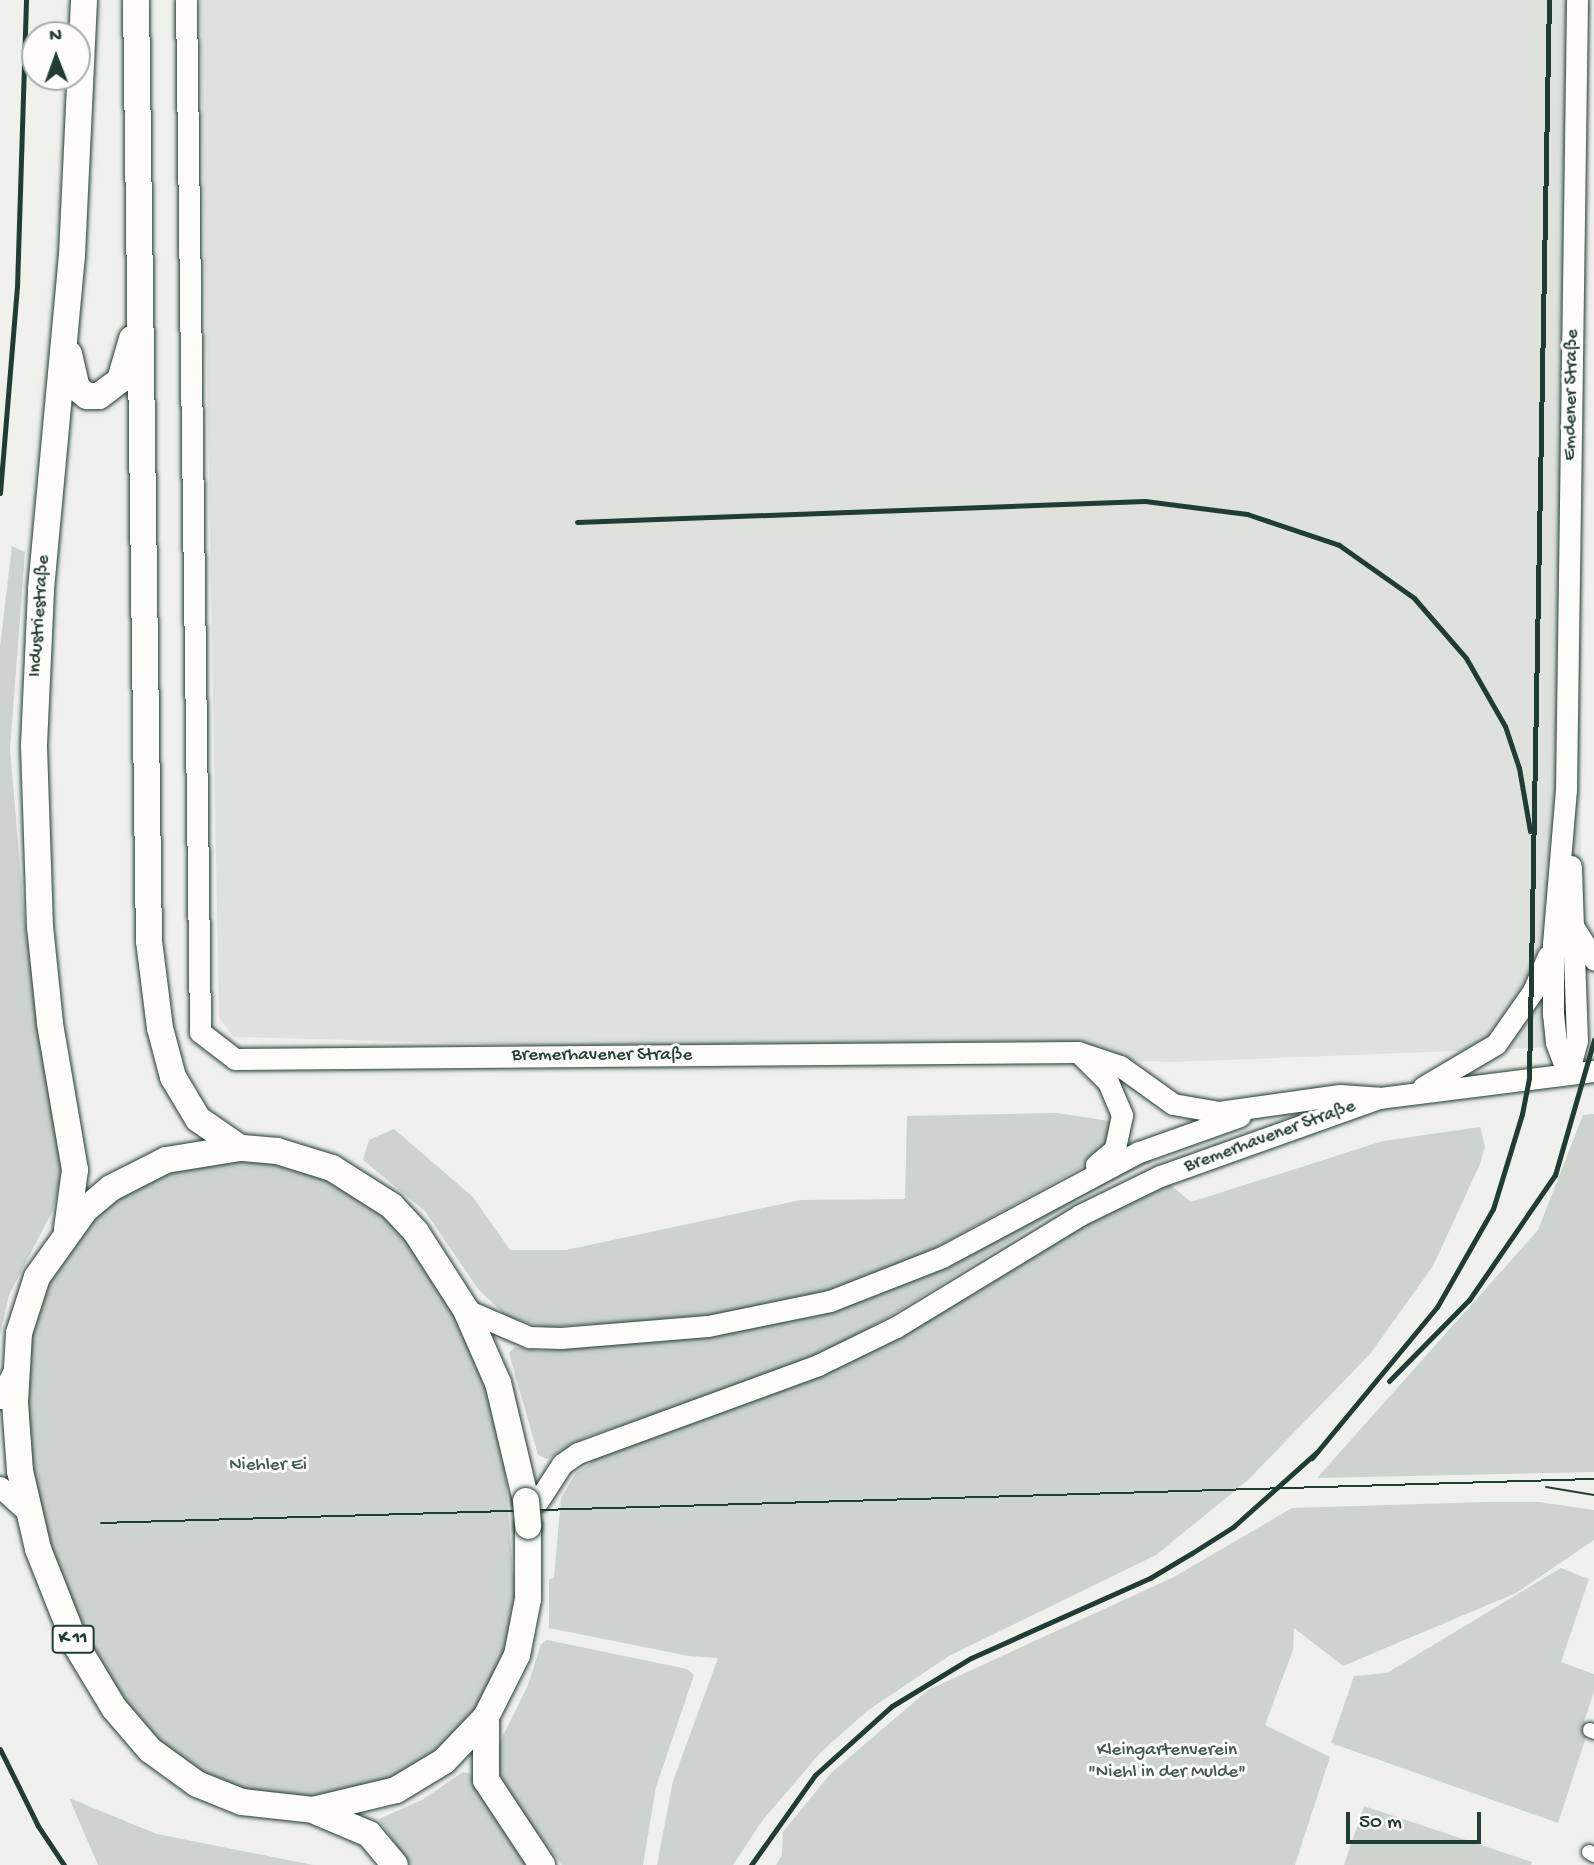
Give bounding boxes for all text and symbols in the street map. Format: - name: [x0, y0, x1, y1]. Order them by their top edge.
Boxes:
- north arrow: [21, 21, 91, 91]
- text: N: [49, 25, 62, 48]
- street label: Emdener Straße: [1559, 329, 1585, 461]
- street label: Industriestraße: [24, 554, 56, 678]
- street label: Bremerhavener Straße: [512, 1045, 692, 1067]
- street label: Bremerhavener Straße: [1181, 1095, 1359, 1179]
- park label: Niehler Ei: [229, 1455, 307, 1477]
- road number: K 11: [50, 1624, 96, 1654]
- park label: Kleingartenverein "Niehl in der Mulde": [1088, 1740, 1246, 1784]
- scale bar: [1349, 1798, 1484, 1842]
- text: 50 m: [1359, 1811, 1402, 1836]

